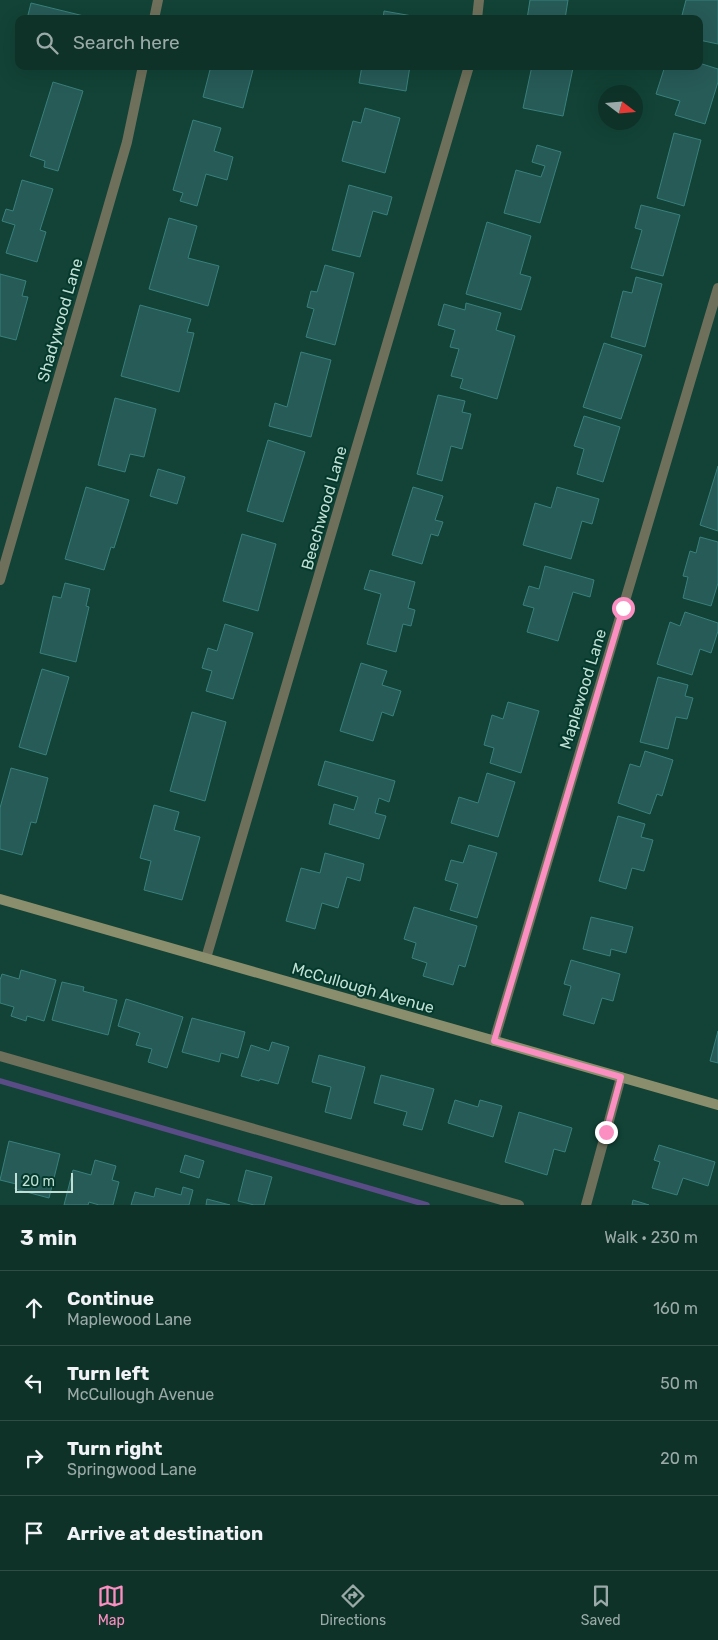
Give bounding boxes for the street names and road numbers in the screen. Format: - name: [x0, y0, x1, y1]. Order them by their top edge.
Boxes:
- street label: Shadywood Lane: [33, 256, 87, 384]
- street label: Beechwood Lane: [297, 444, 351, 572]
- street label: Maplewood Lane: [556, 627, 610, 751]
- street label: McCullough Avenue: [290, 959, 436, 1017]

